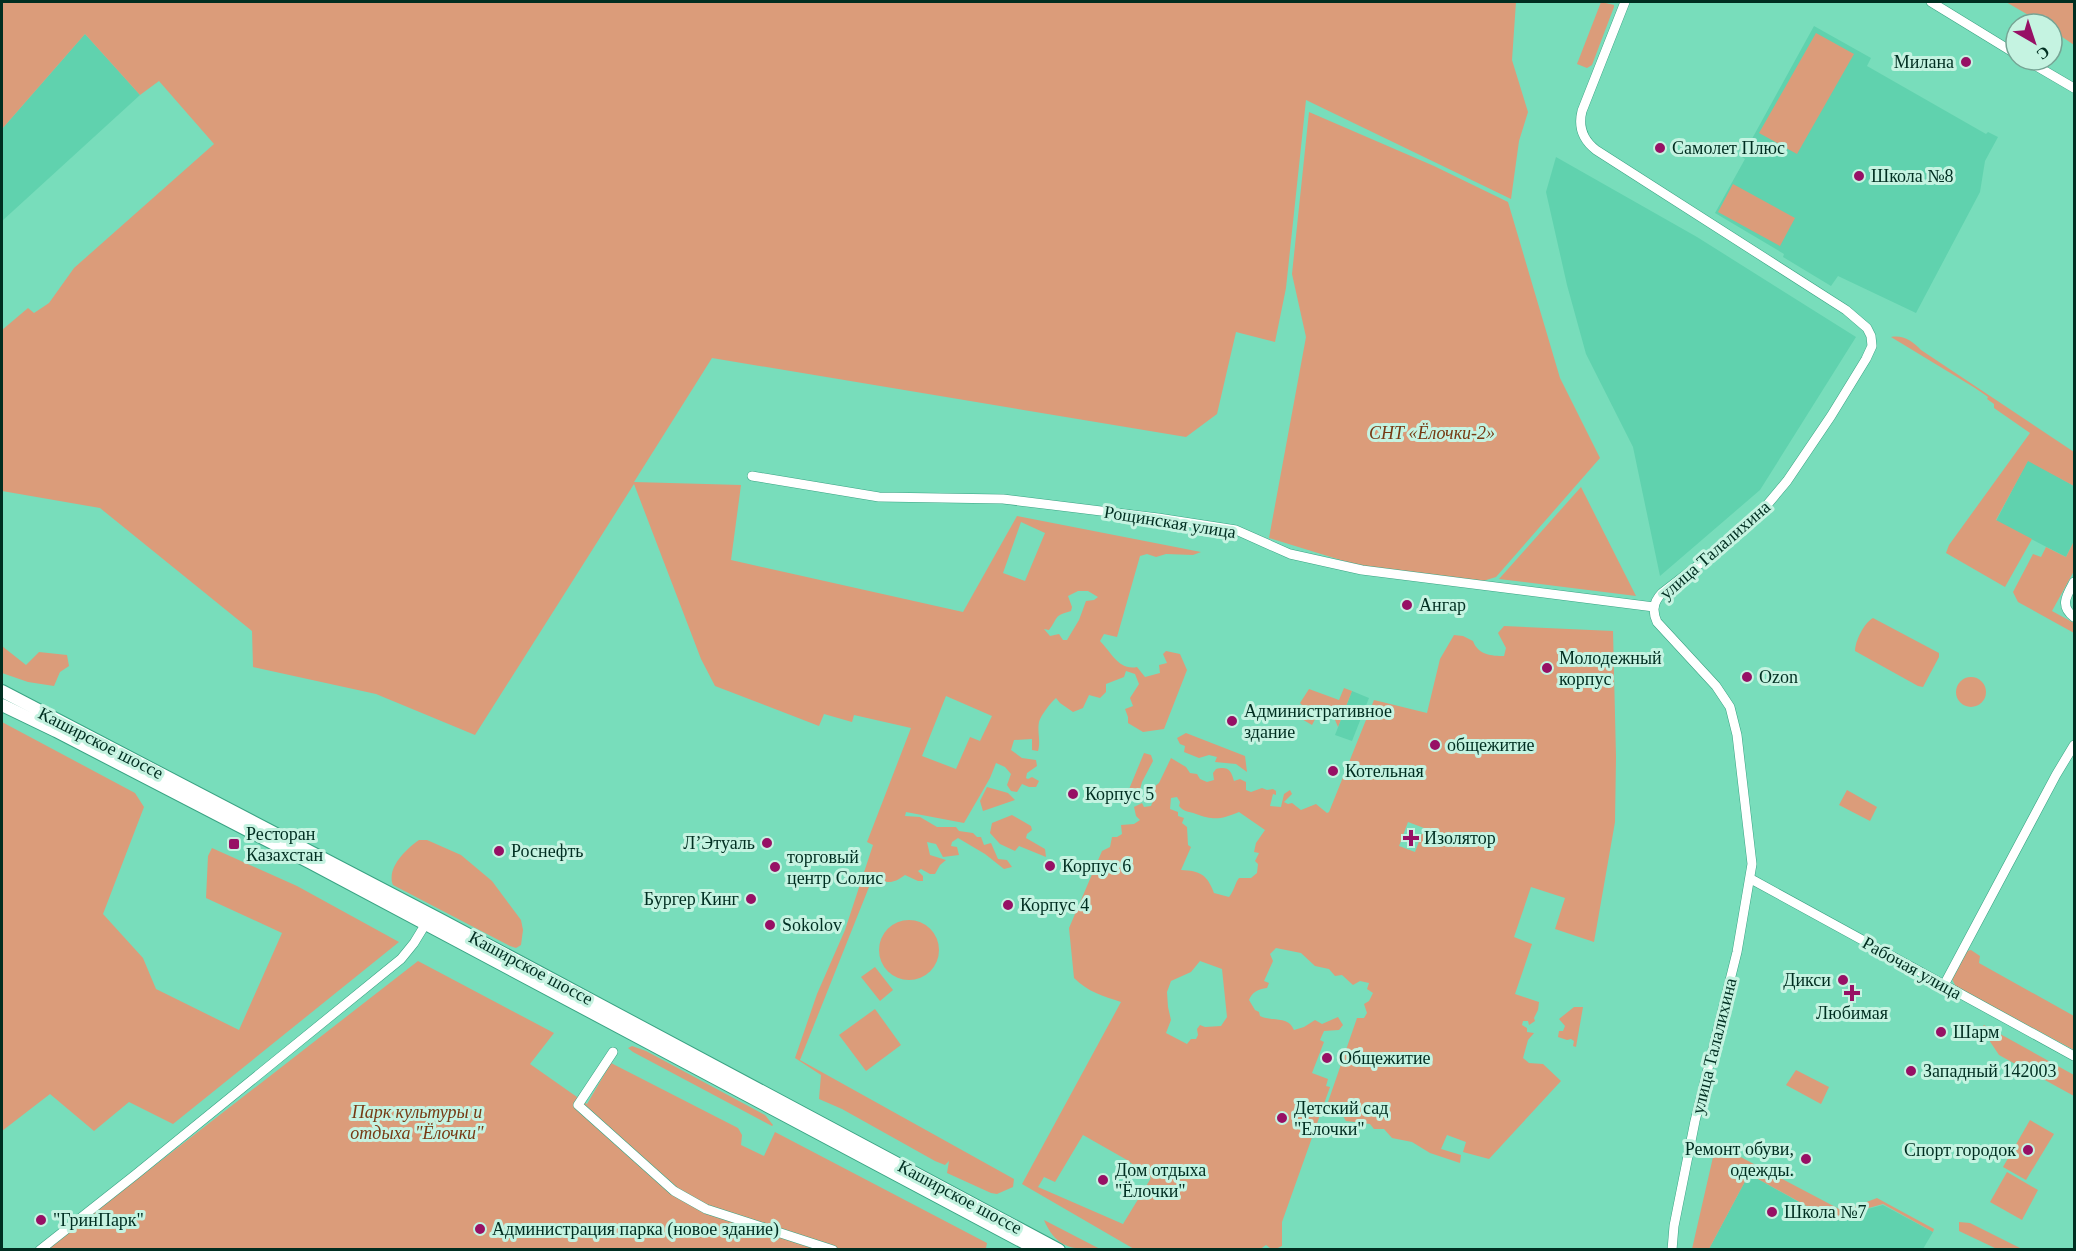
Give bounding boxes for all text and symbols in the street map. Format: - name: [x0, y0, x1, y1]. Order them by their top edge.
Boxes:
- north arrow: [2004, 12, 2064, 72]
- text: С: [2033, 43, 2053, 64]
- place label: Милана: [1894, 52, 1954, 72]
- marker: Милана: [1959, 55, 1973, 69]
- place label: Самолет Плюс: [1672, 138, 1785, 158]
- marker: Самолет Плюс: [1653, 141, 1667, 155]
- place label: Школа №8: [1871, 166, 1953, 186]
- marker: Школа №8: [1852, 169, 1866, 183]
- park label: СНТ «Ёлочки-2»: [1369, 423, 1495, 443]
- street label: улица Талалихина: [1656, 497, 1774, 603]
- street label: Рощинская улица: [1103, 502, 1237, 542]
- place label: Ангар: [1419, 595, 1466, 615]
- marker: Ангар: [1400, 598, 1414, 612]
- place label: Молодежный корпус: [1559, 648, 1662, 689]
- marker: Молодежный корпус: [1540, 661, 1554, 675]
- place label: Ozon: [1759, 667, 1798, 687]
- marker: Ozon: [1740, 670, 1754, 684]
- place label: Административное здание: [1244, 701, 1392, 742]
- street label: Каширское шоссе: [35, 703, 167, 783]
- marker: Административное здание: [1225, 714, 1239, 728]
- place label: общежитие: [1447, 735, 1535, 755]
- marker: общежитие: [1428, 738, 1442, 752]
- place label: Котельная: [1345, 761, 1424, 781]
- marker: Котельная: [1326, 764, 1340, 778]
- place label: Корпус 5: [1085, 784, 1154, 804]
- marker: Корпус 5: [1066, 787, 1080, 801]
- place label: Ресторан Казахстан: [246, 824, 323, 865]
- place label: Изолятор: [1424, 828, 1496, 848]
- marker: Изолятор: [1402, 829, 1420, 847]
- place label: Л’Этуаль: [683, 833, 755, 853]
- marker: Л’Этуаль: [760, 836, 774, 850]
- marker: Ресторан Казахстан: [227, 837, 241, 851]
- place label: Роснефть: [511, 841, 584, 861]
- marker: Роснефть: [492, 844, 506, 858]
- place label: торговый центр Солис: [787, 847, 883, 888]
- place label: Корпус 6: [1062, 856, 1131, 876]
- marker: Корпус 6: [1043, 859, 1057, 873]
- marker: торговый центр Солис: [768, 860, 782, 874]
- place label: Бургер Кинг: [644, 889, 739, 909]
- marker: Бургер Кинг: [744, 892, 758, 906]
- place label: Корпус 4: [1020, 895, 1089, 915]
- marker: Корпус 4: [1001, 898, 1015, 912]
- place label: Sokolov: [782, 915, 842, 935]
- marker: Sokolov: [763, 918, 777, 932]
- street label: Каширское шоссе: [466, 927, 596, 1009]
- street label: Рабочая улица: [1859, 933, 1965, 1003]
- place label: Дикси: [1783, 970, 1831, 990]
- marker: Дикси: [1836, 973, 1850, 987]
- street label: улица Талалихина: [1687, 976, 1741, 1116]
- marker: Любимая: [1845, 986, 1859, 1000]
- place label: Любимая: [1816, 1003, 1888, 1023]
- place label: Шарм: [1953, 1022, 1999, 1042]
- marker: Шарм: [1934, 1025, 1948, 1039]
- place label: Общежитие: [1339, 1048, 1431, 1068]
- marker: Общежитие: [1320, 1051, 1334, 1065]
- place label: Западный 142003: [1923, 1061, 2056, 1081]
- marker: Западный 142003: [1904, 1064, 1918, 1078]
- place label: Детский сад "Елочки": [1294, 1098, 1388, 1139]
- park label: Парк культуры и отдыха "Ёлочки": [350, 1102, 484, 1143]
- marker: Детский сад "Елочки": [1275, 1111, 1289, 1125]
- place label: Ремонт обуви, одежды.: [1685, 1139, 1794, 1180]
- place label: Спорт городок: [1904, 1140, 2016, 1160]
- marker: Спорт городок: [2021, 1143, 2035, 1157]
- marker: Ремонт обуви, одежды.: [1799, 1152, 1813, 1166]
- street label: Каширское шоссе: [895, 1156, 1025, 1238]
- place label: Дом отдыха "Ёлочки": [1115, 1160, 1206, 1201]
- marker: Дом отдыха "Ёлочки": [1096, 1173, 1110, 1187]
- place label: Школа №7: [1784, 1202, 1866, 1222]
- marker: Школа №7: [1765, 1205, 1779, 1219]
- place label: "ГринПарк": [53, 1210, 144, 1230]
- marker: "ГринПарк": [34, 1213, 48, 1227]
- place label: Администрация парка (новое здание): [492, 1219, 779, 1240]
- marker: Администрация парка (новое здание): [473, 1222, 487, 1236]

